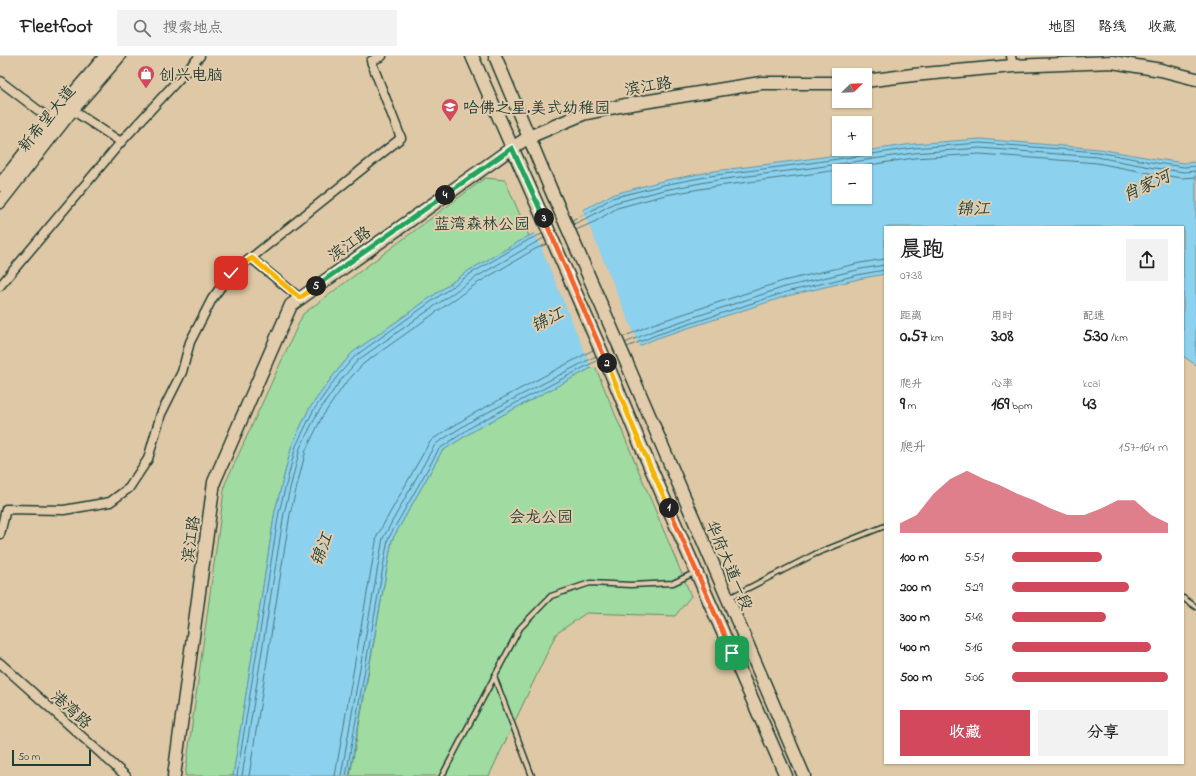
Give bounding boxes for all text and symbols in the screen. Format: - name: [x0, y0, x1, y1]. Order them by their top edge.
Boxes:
- search box: [117, 10, 397, 46]
- text: Fleetfoot: [20, 14, 93, 41]
- icon: search: [131, 17, 153, 39]
- text: 搜索地点: [163, 17, 223, 39]
- text: 地图: [1048, 17, 1076, 38]
- text: 路线: [1098, 17, 1126, 38]
- text: 收藏: [1148, 17, 1176, 38]
- shop icon: 创兴电脑: [136, 64, 156, 89]
- place label: 创兴电脑: [159, 64, 223, 88]
- north arrow: [832, 68, 872, 108]
- map controls: [832, 68, 872, 204]
- street label: 滨江路: [623, 71, 674, 103]
- street label: 新希望大道: [13, 81, 82, 158]
- school or university icon: 哈佛之星.美式幼稚园: [440, 97, 460, 122]
- place label: 哈佛之星.美式幼稚园: [463, 97, 610, 121]
- button: +: [832, 116, 872, 156]
- water label: 肖家河: [1118, 163, 1178, 208]
- button: −: [832, 164, 872, 204]
- pin: 4: [435, 185, 455, 205]
- text: 4: [443, 187, 447, 203]
- water label: 锦江: [956, 197, 991, 222]
- pin: 3: [534, 208, 554, 228]
- text: 3: [542, 210, 546, 226]
- park label: 蓝湾森林公园: [434, 213, 530, 237]
- street label: 滨江路: [324, 221, 377, 268]
- text: 晨跑: [900, 235, 944, 267]
- button: share: [1126, 239, 1168, 281]
- pin: [214, 256, 248, 290]
- icon: check: [220, 262, 242, 284]
- text: 07:38: [900, 266, 922, 285]
- pin: 5: [306, 276, 326, 296]
- text: 5: [313, 278, 319, 294]
- water label: 锦江: [527, 301, 569, 339]
- text: 距离: [900, 308, 922, 324]
- text: 用时: [991, 308, 1013, 324]
- text: 配速: [1083, 308, 1105, 324]
- text: 0.57: [900, 324, 928, 349]
- text: 3:08: [991, 324, 1014, 349]
- text: 5:30: [1083, 324, 1108, 349]
- text: km: [928, 330, 944, 346]
- text: /km: [1108, 330, 1128, 346]
- pin: 2: [597, 353, 617, 373]
- text: 2: [604, 355, 610, 371]
- text: 爬升: [900, 376, 922, 392]
- text: 心率: [991, 376, 1013, 392]
- text: kcal: [1083, 376, 1100, 392]
- text: 9: [900, 392, 905, 417]
- text: 169: [991, 392, 1009, 417]
- text: 43: [1083, 392, 1097, 417]
- text: m: [905, 398, 916, 414]
- text: bpm: [1009, 398, 1032, 414]
- text: 爬升: [900, 438, 926, 457]
- text: 157–164 m: [1119, 438, 1168, 457]
- pin: 1: [659, 498, 679, 518]
- text: 1: [667, 500, 671, 516]
- park label: 会龙公园: [509, 506, 573, 530]
- street label: 滨江路: [177, 514, 207, 565]
- street label: 华府大道一段: [698, 517, 758, 615]
- water label: 锦江: [305, 528, 340, 570]
- text: 100 m: [900, 548, 929, 567]
- text: 5:51: [964, 548, 984, 567]
- text: 200 m: [900, 578, 931, 597]
- text: 5:29: [964, 578, 983, 597]
- text: 300 m: [900, 608, 930, 627]
- text: 5:48: [964, 608, 983, 627]
- pin: [715, 636, 749, 670]
- text: 400 m: [900, 638, 930, 657]
- text: 5:16: [964, 638, 982, 657]
- icon: arrive: [721, 642, 743, 664]
- text: 500 m: [900, 668, 932, 687]
- text: 5:06: [964, 668, 984, 687]
- street label: 港湾路: [45, 686, 97, 735]
- button: 收藏: [900, 710, 1030, 756]
- button: 分享: [1038, 710, 1168, 756]
- scale bar: [12, 748, 91, 767]
- text: 50 m: [18, 749, 40, 765]

